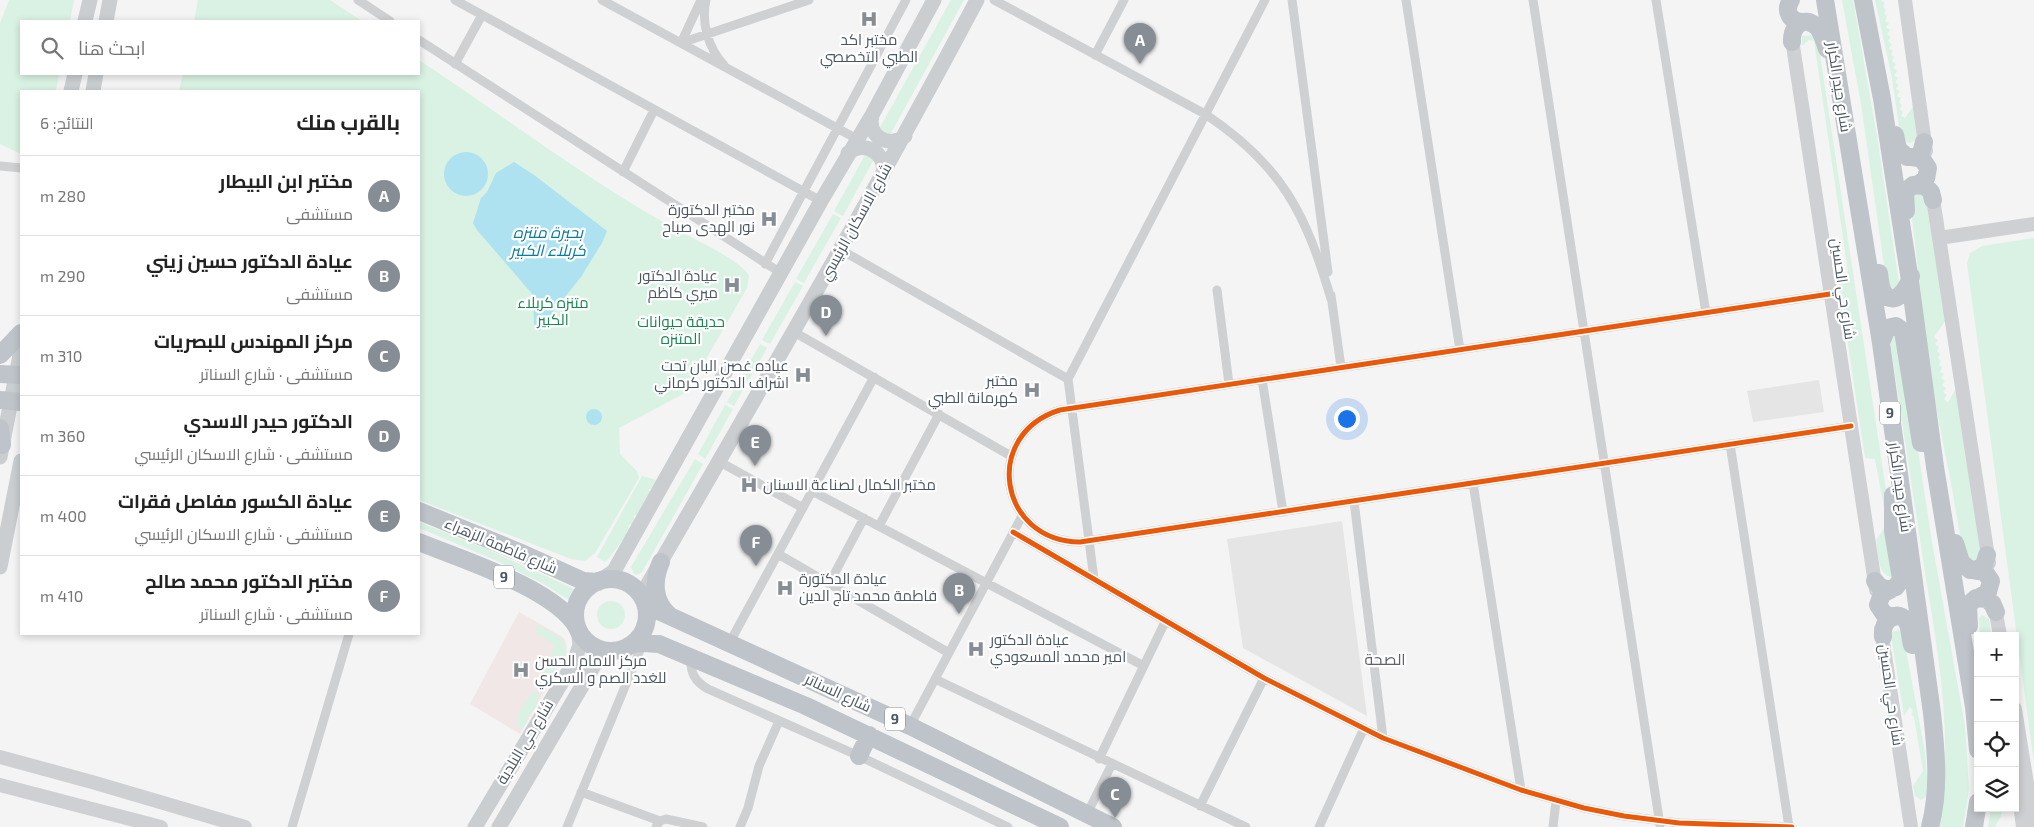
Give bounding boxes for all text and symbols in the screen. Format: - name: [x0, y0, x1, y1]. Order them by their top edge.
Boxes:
- hospital icon: مختبر اكد الطبي التخصصي: [859, 9, 879, 29]
- search box: [20, 20, 420, 75]
- pin: A: [1124, 23, 1156, 64]
- place label: مختبر اكد الطبي التخصصي: [820, 30, 918, 69]
- icon: search: [38, 34, 66, 62]
- text: ابحث هنا: [78, 36, 146, 59]
- street label: شارع حيدر الكرار: [1821, 40, 1856, 134]
- text: بالقرب منك: [296, 109, 400, 134]
- text: النتائج: 6: [40, 113, 94, 132]
- street label: شارع الاسكان الرئيسي: [815, 159, 898, 286]
- text: مختبر ابن البيطار: [219, 169, 353, 192]
- text: 280 m: [40, 186, 86, 205]
- text: A: [379, 186, 389, 205]
- place label: مختبر الدكتورة نور الهدى صباح: [662, 200, 755, 238]
- text: مستشفى: [286, 204, 353, 223]
- hospital icon: مختبر الدكتورة نور الهدى صباح: [759, 209, 779, 229]
- water label: بحيرة متنزه كربلاء الكبير: [508, 222, 586, 260]
- street label: شارع حي الحسين: [1824, 237, 1860, 341]
- text: عيادة الدكتور حسين زيني: [146, 249, 353, 272]
- text: 290 m: [40, 266, 85, 285]
- text: B: [379, 266, 389, 285]
- place label: عيادة الدكتور ميري كاظم: [637, 266, 718, 305]
- hospital icon: عيادة الدكتور ميري كاظم: [722, 275, 742, 295]
- text: مستشفى: [286, 284, 353, 303]
- park label: متنزه كربلاء الكبير: [517, 293, 589, 329]
- pin: D: [810, 295, 842, 336]
- park label: حديقة حيوانات المتنزه: [637, 312, 725, 348]
- text: مركز المهندس للبصريات: [154, 329, 353, 352]
- text: 310 m: [40, 346, 83, 365]
- text: C: [379, 346, 389, 365]
- place label: عياده غصن البان تحت اشراف الدكتور كرماني: [654, 356, 789, 395]
- text: مستشفى · شارع السناتر: [200, 364, 353, 383]
- hospital icon: عياده غصن البان تحت اشراف الدكتور كرماني: [793, 365, 813, 385]
- place label: مختبر كهرمانة الطبي: [928, 371, 1018, 410]
- hospital icon: مختبر كهرمانة الطبي: [1022, 380, 1042, 400]
- road number: 9: [1880, 402, 1900, 424]
- your location: [1334, 406, 1360, 432]
- text: الدكتور حيدر الاسدي: [184, 409, 353, 432]
- pin: E: [739, 425, 771, 466]
- text: 360 m: [40, 426, 85, 445]
- text: D: [379, 426, 389, 445]
- street label: شارع حيدر الكرار: [1883, 440, 1916, 534]
- text: مستشفى · شارع الاسكان الرئيسي: [135, 444, 353, 463]
- hospital icon: مختبر الكمال لصناعة الاسنان: [739, 475, 759, 495]
- place label: مختبر الكمال لصناعة الاسنان: [763, 475, 936, 495]
- text: عيادة الكسور مفاصل فقرات: [118, 489, 353, 512]
- text: 400 m: [40, 506, 87, 525]
- text: E: [379, 506, 389, 525]
- street label: شارع فاطمة الزهراء: [441, 513, 560, 580]
- text: مستشفى · شارع الاسكان الرئيسي: [135, 524, 353, 543]
- pin: F: [740, 525, 772, 566]
- road number: 9: [494, 566, 514, 588]
- text: مختبر الدكتور محمد صالح: [145, 569, 353, 592]
- place label: عيادة الدكتورة فاطمة محمد تاج الدين: [799, 569, 937, 607]
- pin: B: [943, 573, 975, 614]
- hospital icon: عيادة الدكتورة فاطمة محمد تاج الدين: [775, 578, 795, 598]
- text: 410 m: [40, 586, 83, 605]
- text: F: [380, 586, 388, 605]
- text: مستشفى · شارع السناتر: [200, 604, 353, 623]
- place label: عيادة الدكتور امير محمد المسعودي: [989, 630, 1126, 669]
- map controls: [1974, 632, 2019, 812]
- button: +: [1974, 632, 2019, 677]
- hospital icon: عيادة الدكتور امير محمد المسعودي: [966, 639, 986, 659]
- street label: شارع حي الحسين: [1872, 643, 1908, 747]
- district label: الصحة: [1364, 649, 1406, 668]
- place label: مركز الامام الحسن للغدد الصم و السكري: [535, 651, 666, 690]
- hospital icon: مركز الامام الحسن للغدد الصم و السكري: [511, 660, 531, 680]
- street label: شارع السناتر: [800, 669, 874, 718]
- button: −: [1974, 677, 2019, 722]
- street label: شارع حي البلدية: [492, 696, 560, 789]
- road number: 9: [885, 708, 905, 731]
- button: locate: [1974, 722, 2019, 767]
- button: layers: [1974, 767, 2019, 812]
- pin: C: [1099, 777, 1131, 818]

